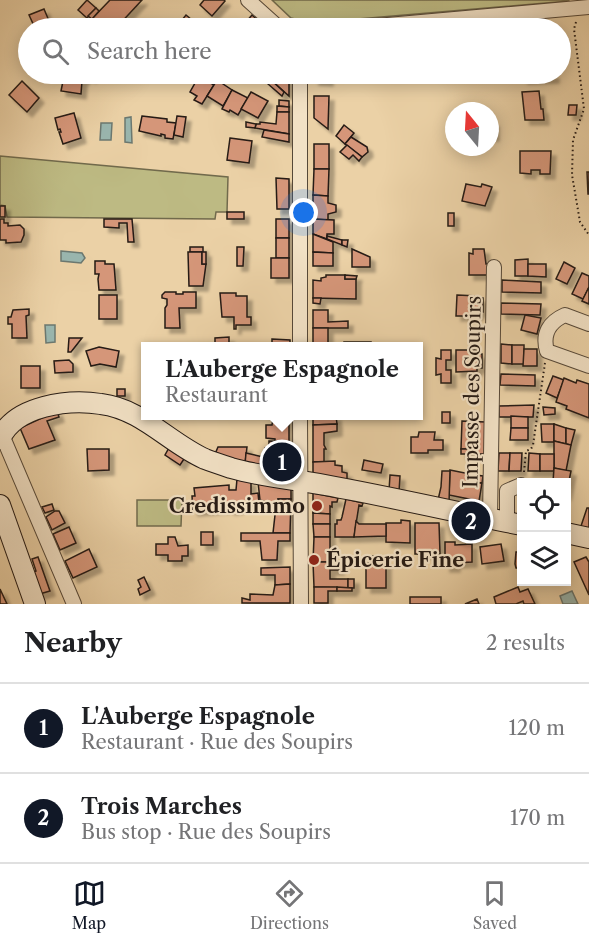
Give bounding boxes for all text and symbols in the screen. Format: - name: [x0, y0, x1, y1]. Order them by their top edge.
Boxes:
- search box: [18, 18, 571, 84]
- icon: search: [39, 35, 72, 68]
- text: Search here: [87, 38, 212, 65]
- north arrow: [445, 102, 499, 156]
- your location: [289, 198, 318, 227]
- street label: Impasse des Soupirs: [458, 296, 486, 488]
- popup: [141, 342, 423, 420]
- text: L'Auberge Espagnole: [165, 356, 399, 383]
- text: Restaurant: [165, 383, 268, 407]
- pin: 1: [262, 440, 302, 484]
- map controls: [517, 478, 571, 586]
- button: locate: [517, 478, 571, 532]
- place label: Credissimmo: [169, 494, 305, 518]
- pin: 2: [452, 498, 490, 544]
- marker: Credissimmo: [310, 499, 324, 513]
- button: layers: [517, 532, 571, 586]
- place label: Épicerie Fine: [326, 547, 464, 572]
- marker: Épicerie Fine: [307, 553, 321, 567]
- text: Nearby: [24, 627, 122, 659]
- text: 2 results: [486, 631, 565, 655]
- text: L'Auberge Espagnole: [81, 703, 315, 730]
- text: 1: [39, 716, 48, 740]
- text: 120 m: [508, 716, 565, 740]
- text: Restaurant · Rue des Soupirs: [81, 730, 353, 754]
- text: Trois Marches: [81, 793, 242, 820]
- text: 2: [38, 806, 49, 830]
- text: 170 m: [510, 806, 565, 830]
- text: Bus stop · Rue des Soupirs: [81, 820, 331, 844]
- tab: Map: [72, 877, 106, 933]
- tab: Directions: [250, 877, 329, 933]
- tab: Saved: [473, 877, 517, 933]

